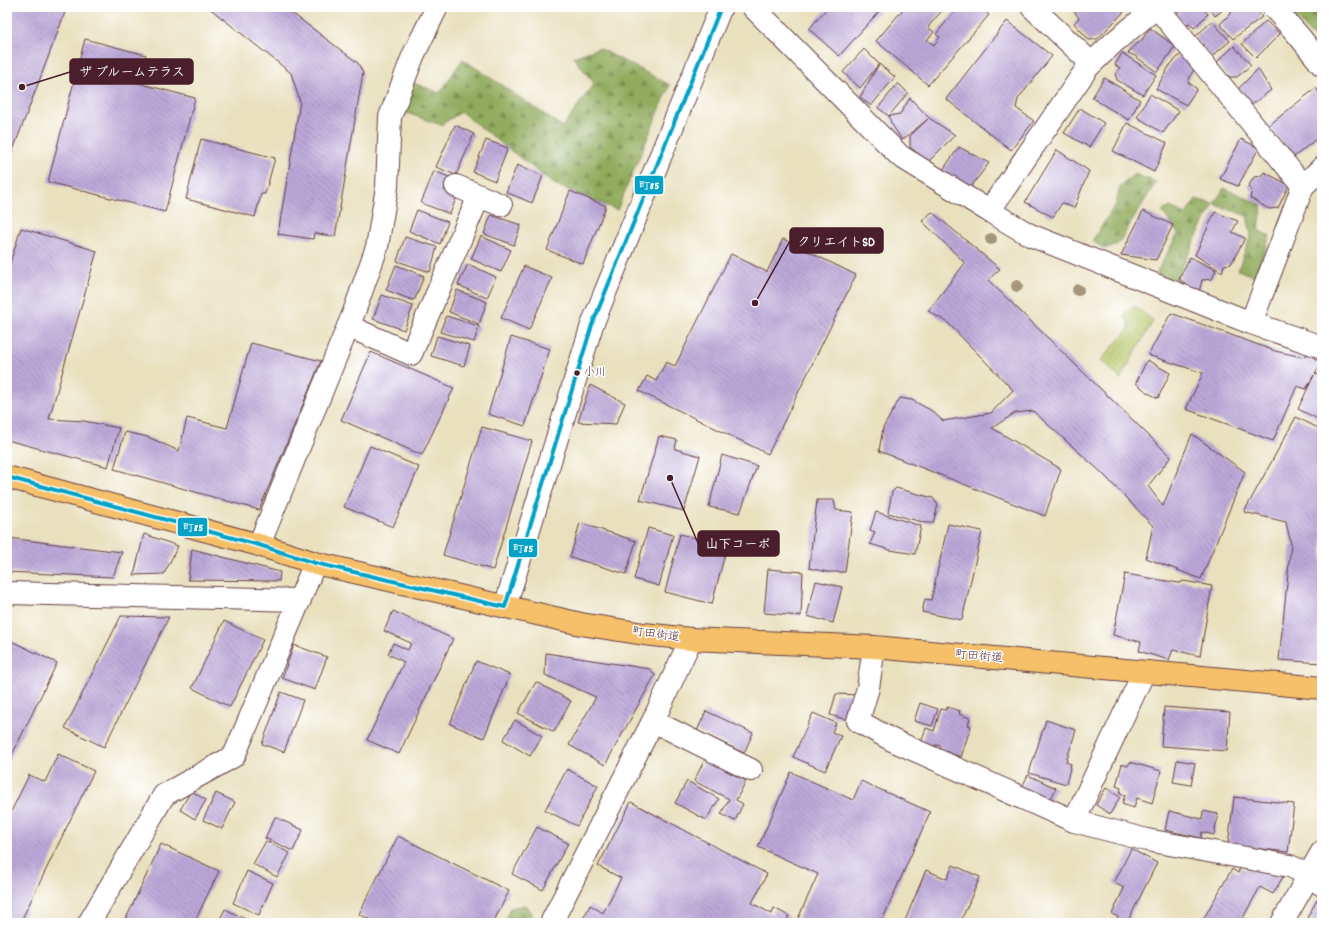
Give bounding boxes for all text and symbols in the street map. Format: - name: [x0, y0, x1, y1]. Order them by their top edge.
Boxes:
- callout: ザ ブルームテラス: [70, 59, 193, 84]
- text: ザ ブルームテラス: [79, 64, 185, 83]
- line badge: 町85: [634, 175, 664, 195]
- text: 町85: [639, 179, 659, 195]
- callout: クリエイトSD: [790, 228, 883, 253]
- text: クリエイトSD: [797, 234, 875, 253]
- place label: 小川: [584, 365, 606, 381]
- marker: 小川: [572, 368, 582, 378]
- line badge: 町85: [177, 517, 208, 537]
- text: 町85: [183, 521, 203, 537]
- callout: 山下コーポ: [698, 531, 779, 556]
- text: 山下コーポ: [705, 536, 771, 555]
- line badge: 町85: [508, 538, 538, 558]
- text: 町85: [513, 542, 533, 558]
- street label: 町田街道: [631, 624, 681, 646]
- street label: 町田街道: [954, 646, 1004, 668]

